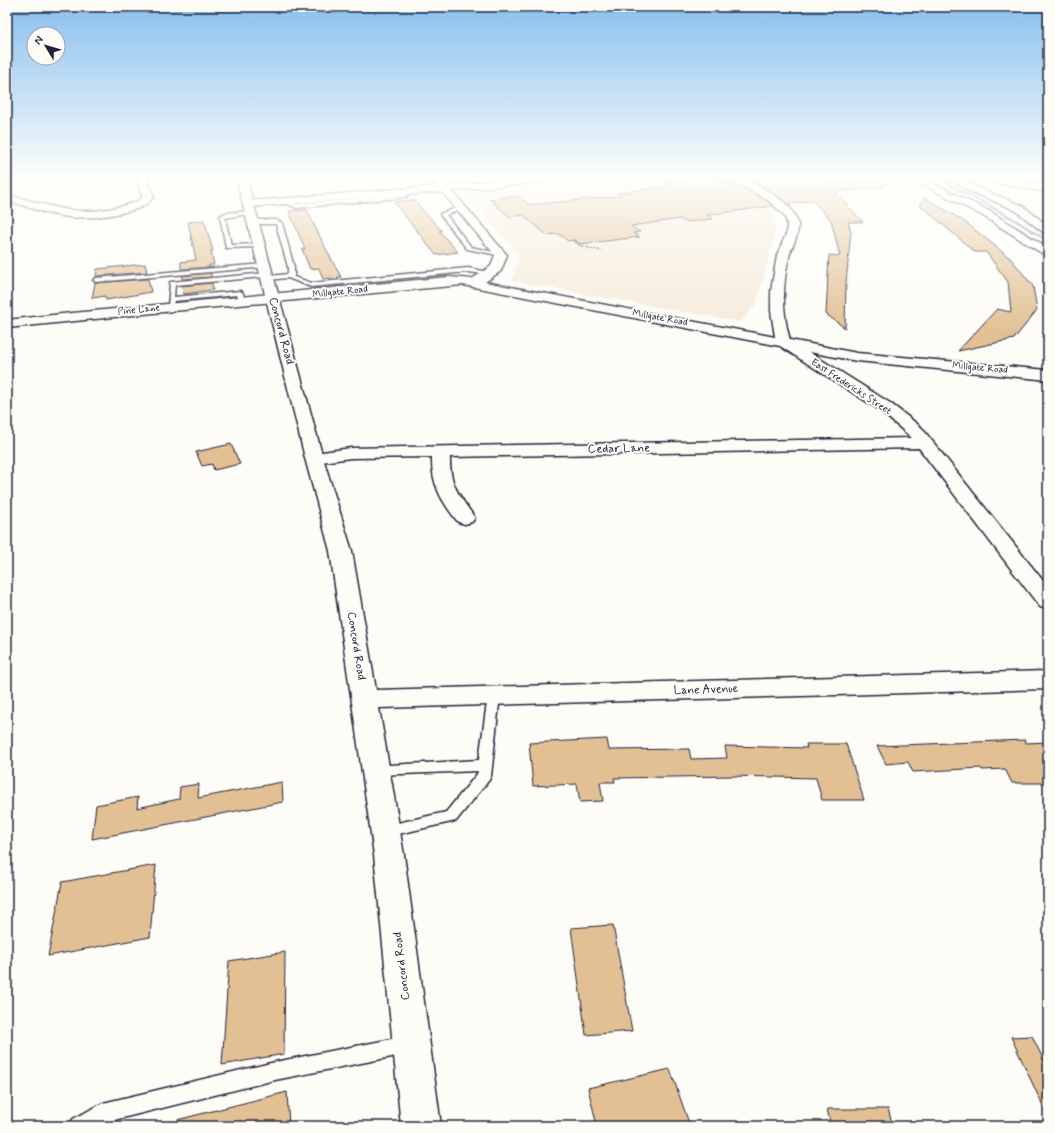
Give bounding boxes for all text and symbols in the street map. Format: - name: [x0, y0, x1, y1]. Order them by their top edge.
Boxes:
- north arrow: [26, 26, 66, 66]
- text: N: [31, 33, 47, 48]
- street label: Millgate Road: [312, 283, 369, 301]
- street label: Concord Road: [264, 296, 298, 366]
- street label: Pine Lane: [117, 301, 161, 319]
- street label: Millgate Road: [631, 307, 689, 329]
- street label: East Fredericks Street: [808, 356, 894, 418]
- street label: Millgate Road: [952, 359, 1009, 377]
- street label: Cedar Lane: [588, 440, 650, 458]
- street label: Concord Road: [343, 611, 369, 681]
- street label: Lane Avenue: [673, 681, 739, 699]
- street label: Concord Road: [390, 931, 414, 1001]

